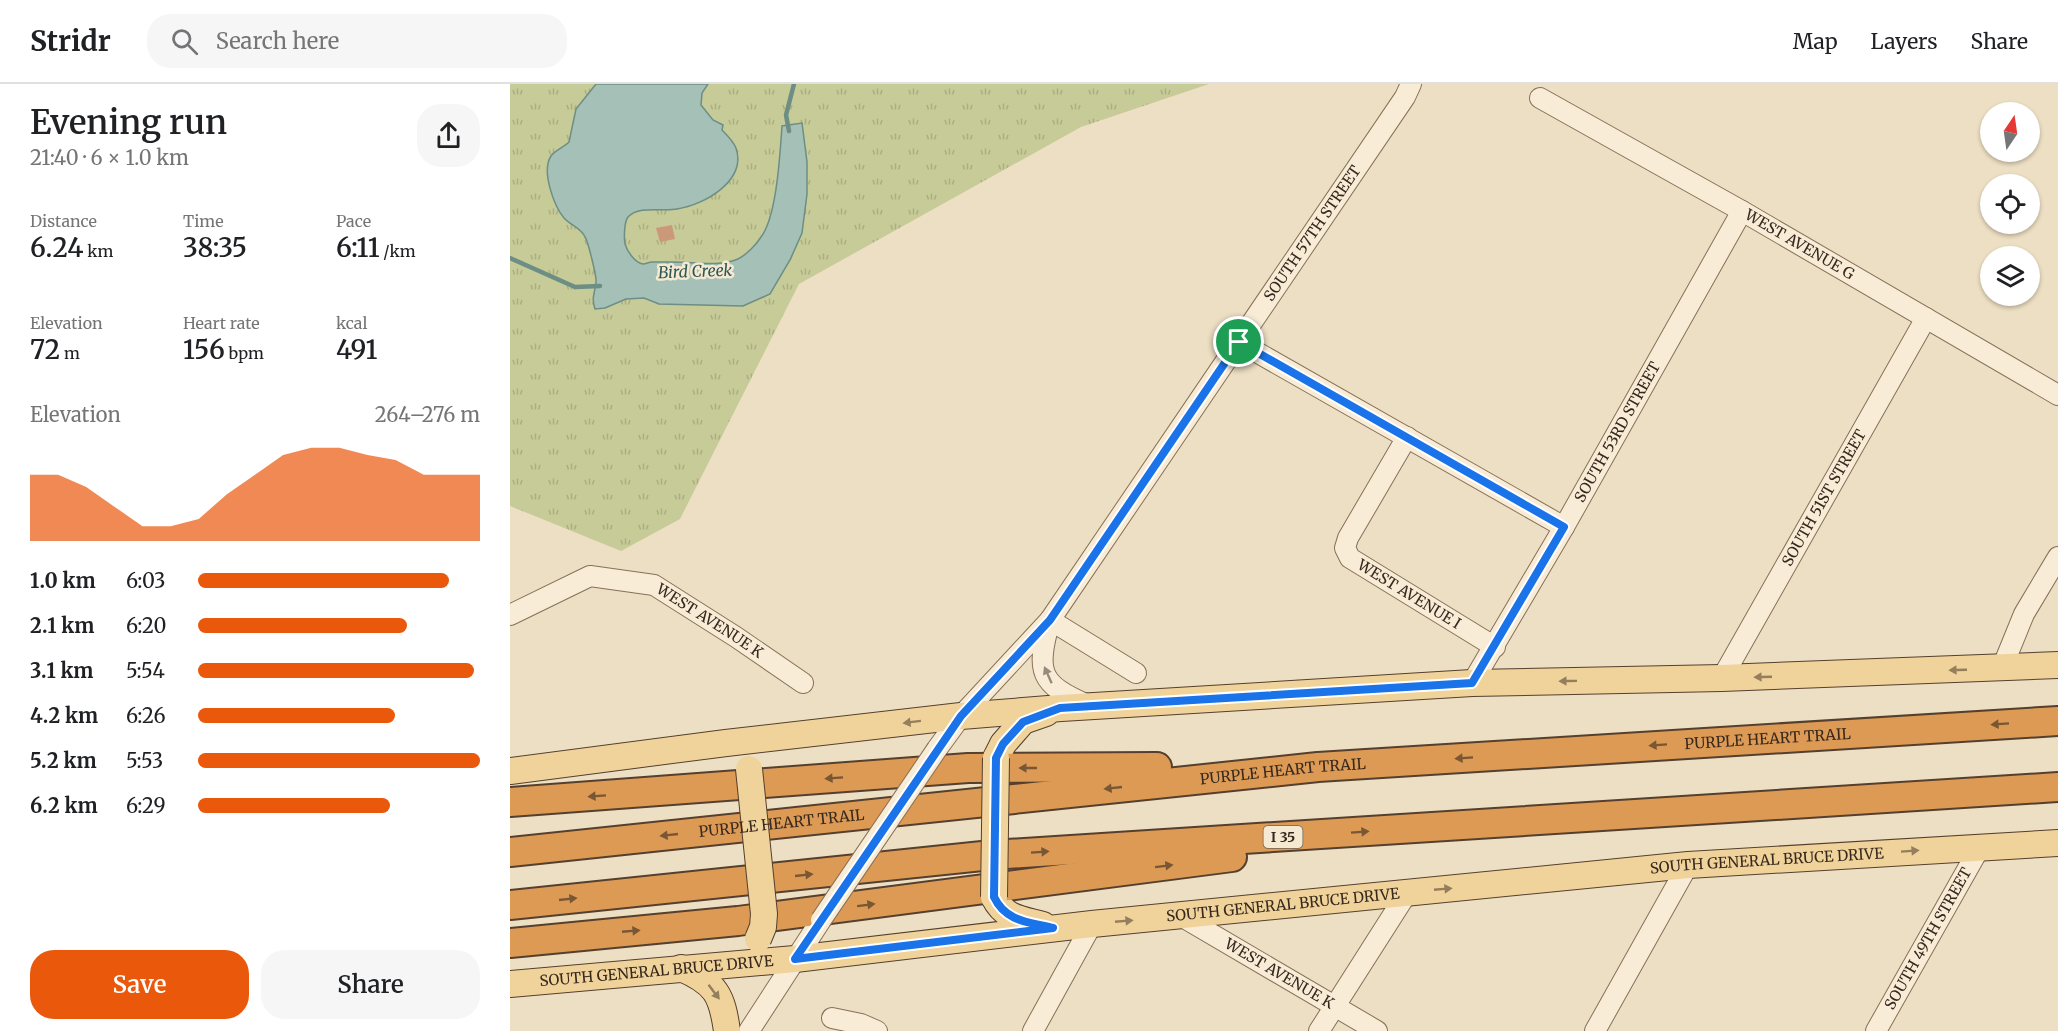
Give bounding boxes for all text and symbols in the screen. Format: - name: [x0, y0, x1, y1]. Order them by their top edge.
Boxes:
- search box: [147, 14, 567, 68]
- text: Stridr: [30, 23, 111, 59]
- icon: search: [168, 25, 201, 58]
- text: Search here: [216, 27, 339, 55]
- text: Map: [1793, 28, 1838, 55]
- text: Layers: [1871, 28, 1938, 55]
- text: Share: [1971, 28, 2028, 55]
- text: Evening run: [30, 102, 227, 143]
- north arrow: [1980, 102, 2040, 162]
- map controls: [1980, 102, 2040, 306]
- button: share: [417, 104, 480, 167]
- text: 21:40 · 6 × 1.0 km: [30, 145, 189, 170]
- street label: SOUTH 57TH STREET: [1259, 161, 1365, 304]
- button: locate: [1980, 174, 2040, 234]
- street label: WEST AVENUE G: [1741, 204, 1858, 283]
- text: Distance: [30, 211, 97, 231]
- text: Time: [183, 211, 224, 231]
- text: Pace: [336, 211, 371, 231]
- text: 6.24: [30, 231, 83, 264]
- text: 38:35: [183, 231, 247, 264]
- text: 6:11: [336, 231, 380, 264]
- text: km: [83, 241, 113, 261]
- text: /km: [380, 241, 416, 261]
- button: layers: [1980, 246, 2040, 306]
- water label: Bird Creek: [658, 260, 733, 282]
- text: Elevation: [30, 313, 103, 333]
- text: Heart rate: [183, 313, 260, 333]
- text: kcal: [336, 313, 367, 333]
- pin: [1213, 316, 1264, 367]
- icon: arrive: [1222, 325, 1255, 358]
- text: 72: [30, 333, 60, 366]
- text: 156: [183, 333, 225, 366]
- text: 491: [336, 333, 377, 366]
- text: m: [60, 343, 80, 363]
- text: bpm: [225, 343, 264, 363]
- street label: SOUTH 53RD STREET: [1570, 358, 1664, 505]
- text: Elevation: [30, 402, 121, 427]
- text: 264–276 m: [375, 402, 480, 427]
- street label: SOUTH 51ST STREET: [1777, 426, 1870, 569]
- street label: WEST AVENUE I: [1353, 554, 1465, 633]
- text: 1.0 km: [30, 568, 96, 593]
- text: 6:03: [126, 568, 166, 593]
- street label: WEST AVENUE K: [652, 579, 767, 662]
- text: 2.1 km: [30, 613, 94, 638]
- text: 6:20: [126, 613, 166, 638]
- text: 3.1 km: [30, 658, 93, 683]
- text: 5:54: [126, 658, 165, 683]
- one-way arrow: [1948, 665, 1967, 675]
- one-way arrow: [1043, 667, 1052, 684]
- one-way arrow: [1753, 672, 1772, 681]
- one-way arrow: [1558, 676, 1577, 686]
- text: 4.2 km: [30, 703, 98, 728]
- text: 6:26: [126, 703, 166, 728]
- one-way arrow: [903, 717, 922, 726]
- one-way arrow: [1990, 720, 2009, 729]
- street label: PURPLE HEART TRAIL: [1684, 724, 1852, 753]
- one-way arrow: [1649, 741, 1668, 750]
- text: 5.2 km: [30, 748, 97, 773]
- text: 5:53: [126, 748, 163, 773]
- one-way arrow: [1454, 753, 1473, 762]
- street label: PURPLE HEART TRAIL: [1199, 754, 1367, 788]
- one-way arrow: [1019, 763, 1038, 773]
- one-way arrow: [824, 773, 843, 783]
- one-way arrow: [1104, 783, 1123, 793]
- one-way arrow: [588, 791, 607, 800]
- text: 6.2 km: [30, 793, 98, 818]
- text: 6:29: [126, 793, 166, 818]
- street label: PURPLE HEART TRAIL: [698, 805, 866, 841]
- road number: I 35: [1264, 826, 1302, 848]
- one-way arrow: [1351, 827, 1370, 836]
- one-way arrow: [659, 830, 678, 840]
- street label: SOUTH GENERAL BRUCE DRIVE: [1649, 843, 1885, 878]
- one-way arrow: [1900, 846, 1919, 856]
- one-way arrow: [1030, 848, 1049, 857]
- one-way arrow: [1155, 862, 1174, 871]
- street label: SOUTH 49TH STREET: [1880, 864, 1976, 1013]
- one-way arrow: [794, 870, 813, 880]
- street label: SOUTH GENERAL BRUCE DRIVE: [1165, 884, 1401, 926]
- one-way arrow: [1434, 884, 1453, 894]
- one-way arrow: [559, 894, 578, 904]
- one-way arrow: [857, 900, 876, 909]
- one-way arrow: [1115, 916, 1134, 926]
- one-way arrow: [621, 926, 640, 936]
- street label: WEST AVENUE K: [1221, 933, 1338, 1013]
- button: Save: [30, 950, 249, 1019]
- button: Share: [261, 950, 480, 1019]
- street label: SOUTH GENERAL BRUCE DRIVE: [539, 951, 774, 990]
- one-way arrow: [708, 984, 720, 1000]

